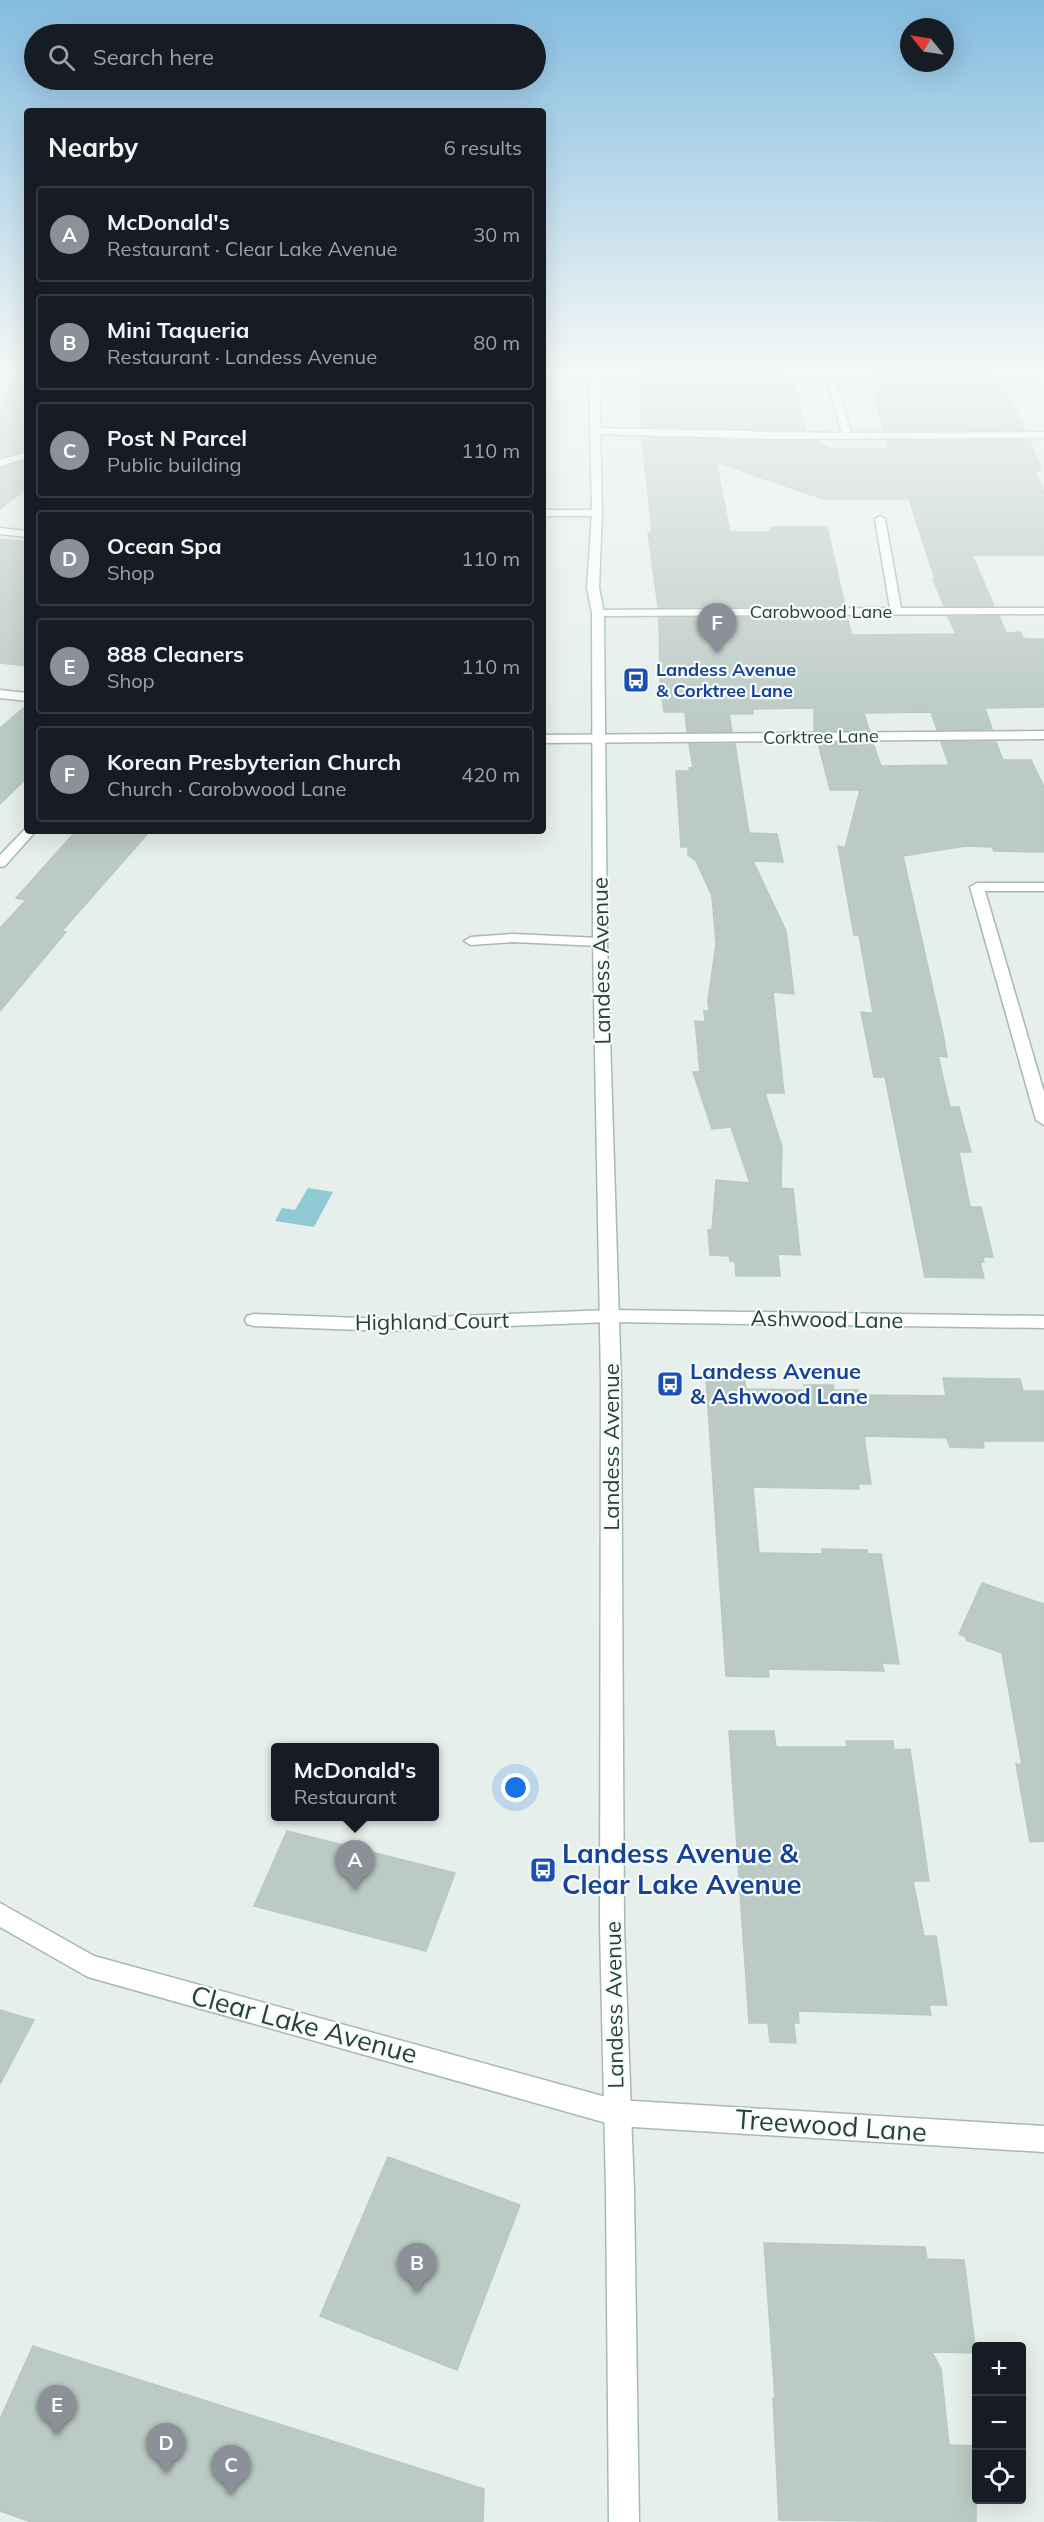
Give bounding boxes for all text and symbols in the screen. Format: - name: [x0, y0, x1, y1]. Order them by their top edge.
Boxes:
- north arrow: [900, 18, 954, 72]
- search box: [24, 24, 546, 90]
- icon: search: [45, 41, 78, 74]
- text: Search here: [93, 43, 214, 71]
- text: Nearby: [48, 131, 138, 164]
- text: 6 results: [444, 135, 522, 160]
- text: McDonald's: [107, 208, 230, 236]
- text: A: [62, 222, 77, 247]
- text: 30 m: [473, 222, 520, 247]
- text: Restaurant · Clear Lake Avenue: [107, 236, 397, 261]
- text: Mini Taqueria: [107, 316, 249, 344]
- text: B: [63, 330, 76, 355]
- text: 80 m: [473, 330, 520, 355]
- text: Restaurant · Landess Avenue: [107, 344, 377, 369]
- text: Post N Parcel: [107, 424, 247, 452]
- text: C: [63, 438, 76, 463]
- text: 110 m: [461, 438, 520, 463]
- text: Public building: [107, 452, 242, 477]
- text: Ocean Spa: [107, 532, 222, 560]
- text: D: [62, 546, 77, 571]
- text: 110 m: [461, 546, 520, 571]
- text: Shop: [107, 560, 155, 585]
- street label: Carobwood Lane: [750, 600, 892, 623]
- pin: F: [698, 604, 736, 653]
- text: 888 Cleaners: [107, 640, 244, 668]
- text: E: [64, 654, 75, 679]
- text: 110 m: [461, 654, 520, 679]
- place label: Landess Avenue & Corktree Lane: [656, 658, 796, 702]
- bus stop icon: Landess Avenue & Corktree Lane: [621, 665, 651, 695]
- text: Shop: [107, 668, 155, 693]
- street label: Corktree Lane: [763, 724, 879, 749]
- text: Korean Presbyterian Church: [107, 748, 401, 776]
- text: F: [64, 762, 75, 787]
- text: 420 m: [461, 762, 520, 787]
- text: Church · Carobwood Lane: [107, 776, 346, 801]
- street label: Landess Avenue: [586, 877, 616, 1045]
- street label: Ashwood Lane: [750, 1304, 904, 1334]
- street label: Highland Court: [355, 1306, 510, 1336]
- place label: Landess Avenue & Ashwood Lane: [690, 1357, 868, 1410]
- street label: Landess Avenue: [597, 1363, 625, 1531]
- bus stop icon: Landess Avenue & Ashwood Lane: [655, 1369, 685, 1399]
- popup: [271, 1743, 439, 1821]
- text: McDonald's: [294, 1756, 416, 1784]
- your location: [501, 1773, 530, 1802]
- text: Restaurant: [294, 1784, 396, 1809]
- place label: Landess Avenue & Clear Lake Avenue: [562, 1836, 802, 1901]
- pin: A: [336, 1840, 374, 1890]
- bus stop icon: Landess Avenue & Clear Lake Avenue: [528, 1855, 558, 1885]
- street label: Landess Avenue: [599, 1921, 629, 2089]
- street label: Clear Lake Avenue: [187, 1977, 421, 2071]
- street label: Treewood Lane: [734, 2101, 928, 2149]
- pin: B: [398, 2244, 436, 2293]
- map controls: [972, 2342, 1026, 2504]
- button: +: [972, 2342, 1026, 2396]
- pin: E: [38, 2386, 76, 2435]
- button: −: [972, 2396, 1026, 2450]
- pin: D: [146, 2424, 186, 2473]
- pin: C: [212, 2446, 250, 2495]
- button: locate: [972, 2450, 1026, 2504]

